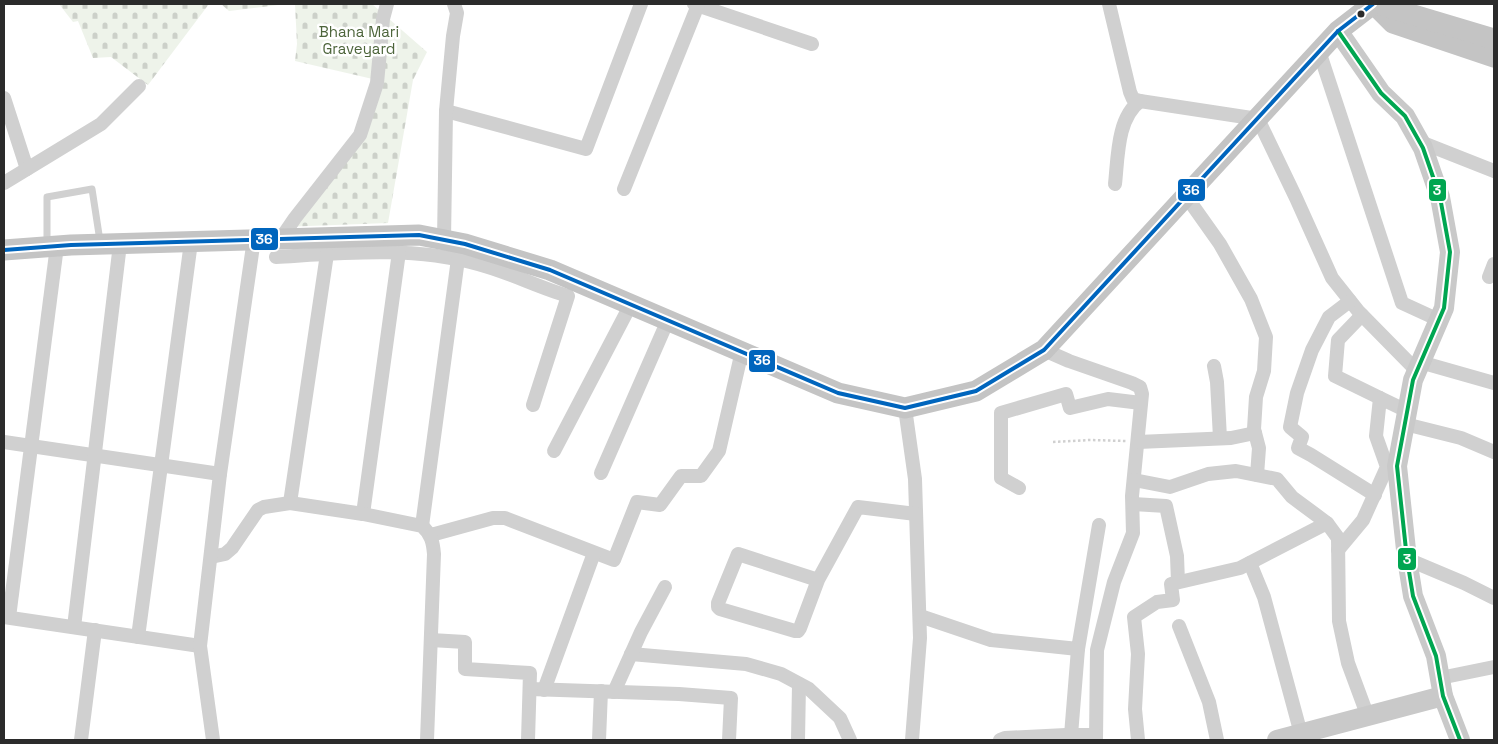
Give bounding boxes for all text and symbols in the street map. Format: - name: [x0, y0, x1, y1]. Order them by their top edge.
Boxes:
- unlabelled marker: [1356, 9, 1366, 19]
- park label: Bhana Mari Graveyard: [319, 22, 399, 58]
- line badge: 36: [1177, 178, 1206, 202]
- line badge: 3: [1428, 178, 1447, 202]
- text: 36: [1182, 181, 1200, 199]
- text: 3: [1433, 181, 1441, 199]
- line badge: 36: [250, 227, 279, 251]
- text: 36: [255, 230, 273, 248]
- line badge: 36: [748, 349, 776, 373]
- text: 36: [753, 351, 771, 369]
- line badge: 3: [1397, 547, 1417, 571]
- text: 3: [1403, 550, 1411, 568]

